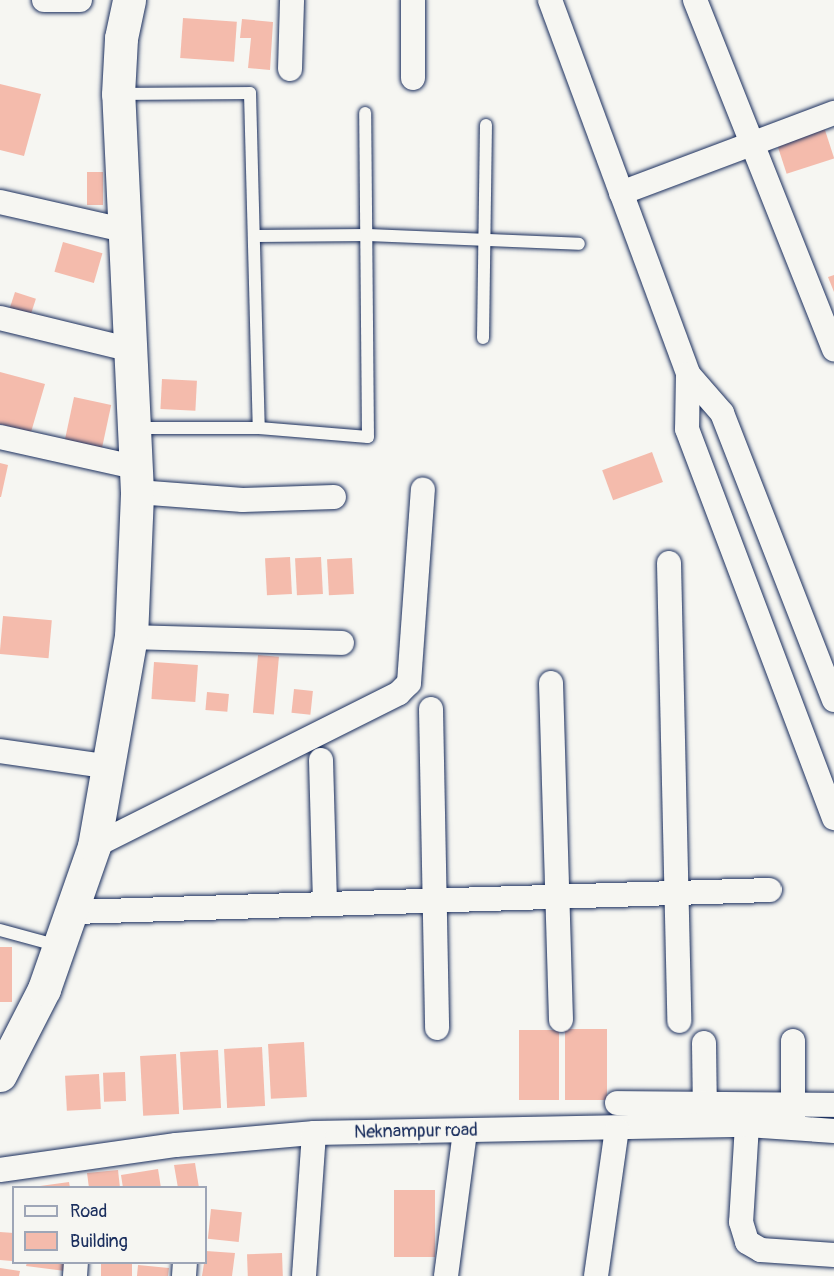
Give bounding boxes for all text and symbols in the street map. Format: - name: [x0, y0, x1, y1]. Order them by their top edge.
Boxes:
- street label: Neknampur road: [354, 1120, 478, 1144]
- legend: [12, 1186, 207, 1264]
- text: Road: [70, 1200, 107, 1223]
- text: Building: [70, 1230, 128, 1253]

